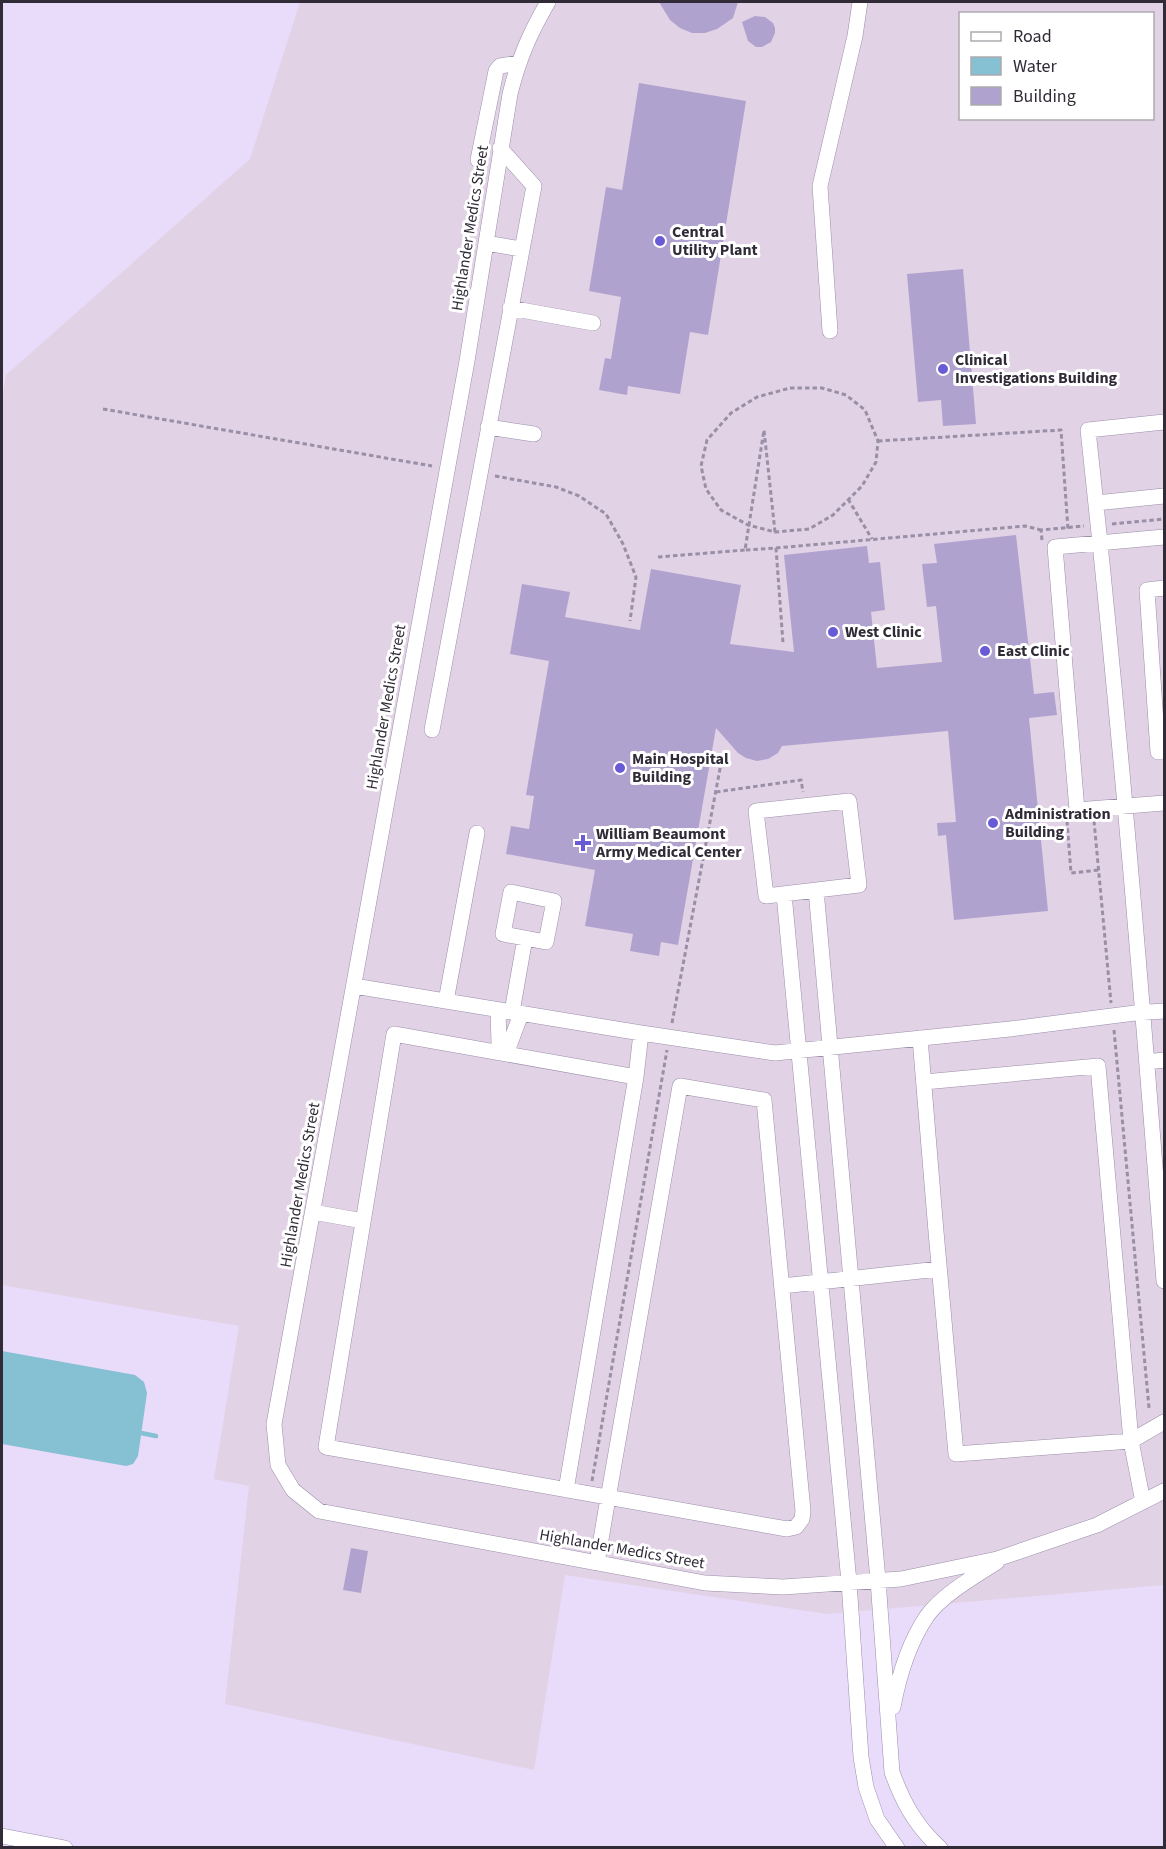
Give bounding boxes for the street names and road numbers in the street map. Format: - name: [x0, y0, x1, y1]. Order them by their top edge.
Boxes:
- street label: Highlander Medics Street: [446, 143, 494, 312]
- street label: Highlander Medics Street: [361, 622, 411, 791]
- street label: Highlander Medics Street: [275, 1100, 325, 1269]
- street label: Highlander Medics Street: [538, 1524, 707, 1574]

